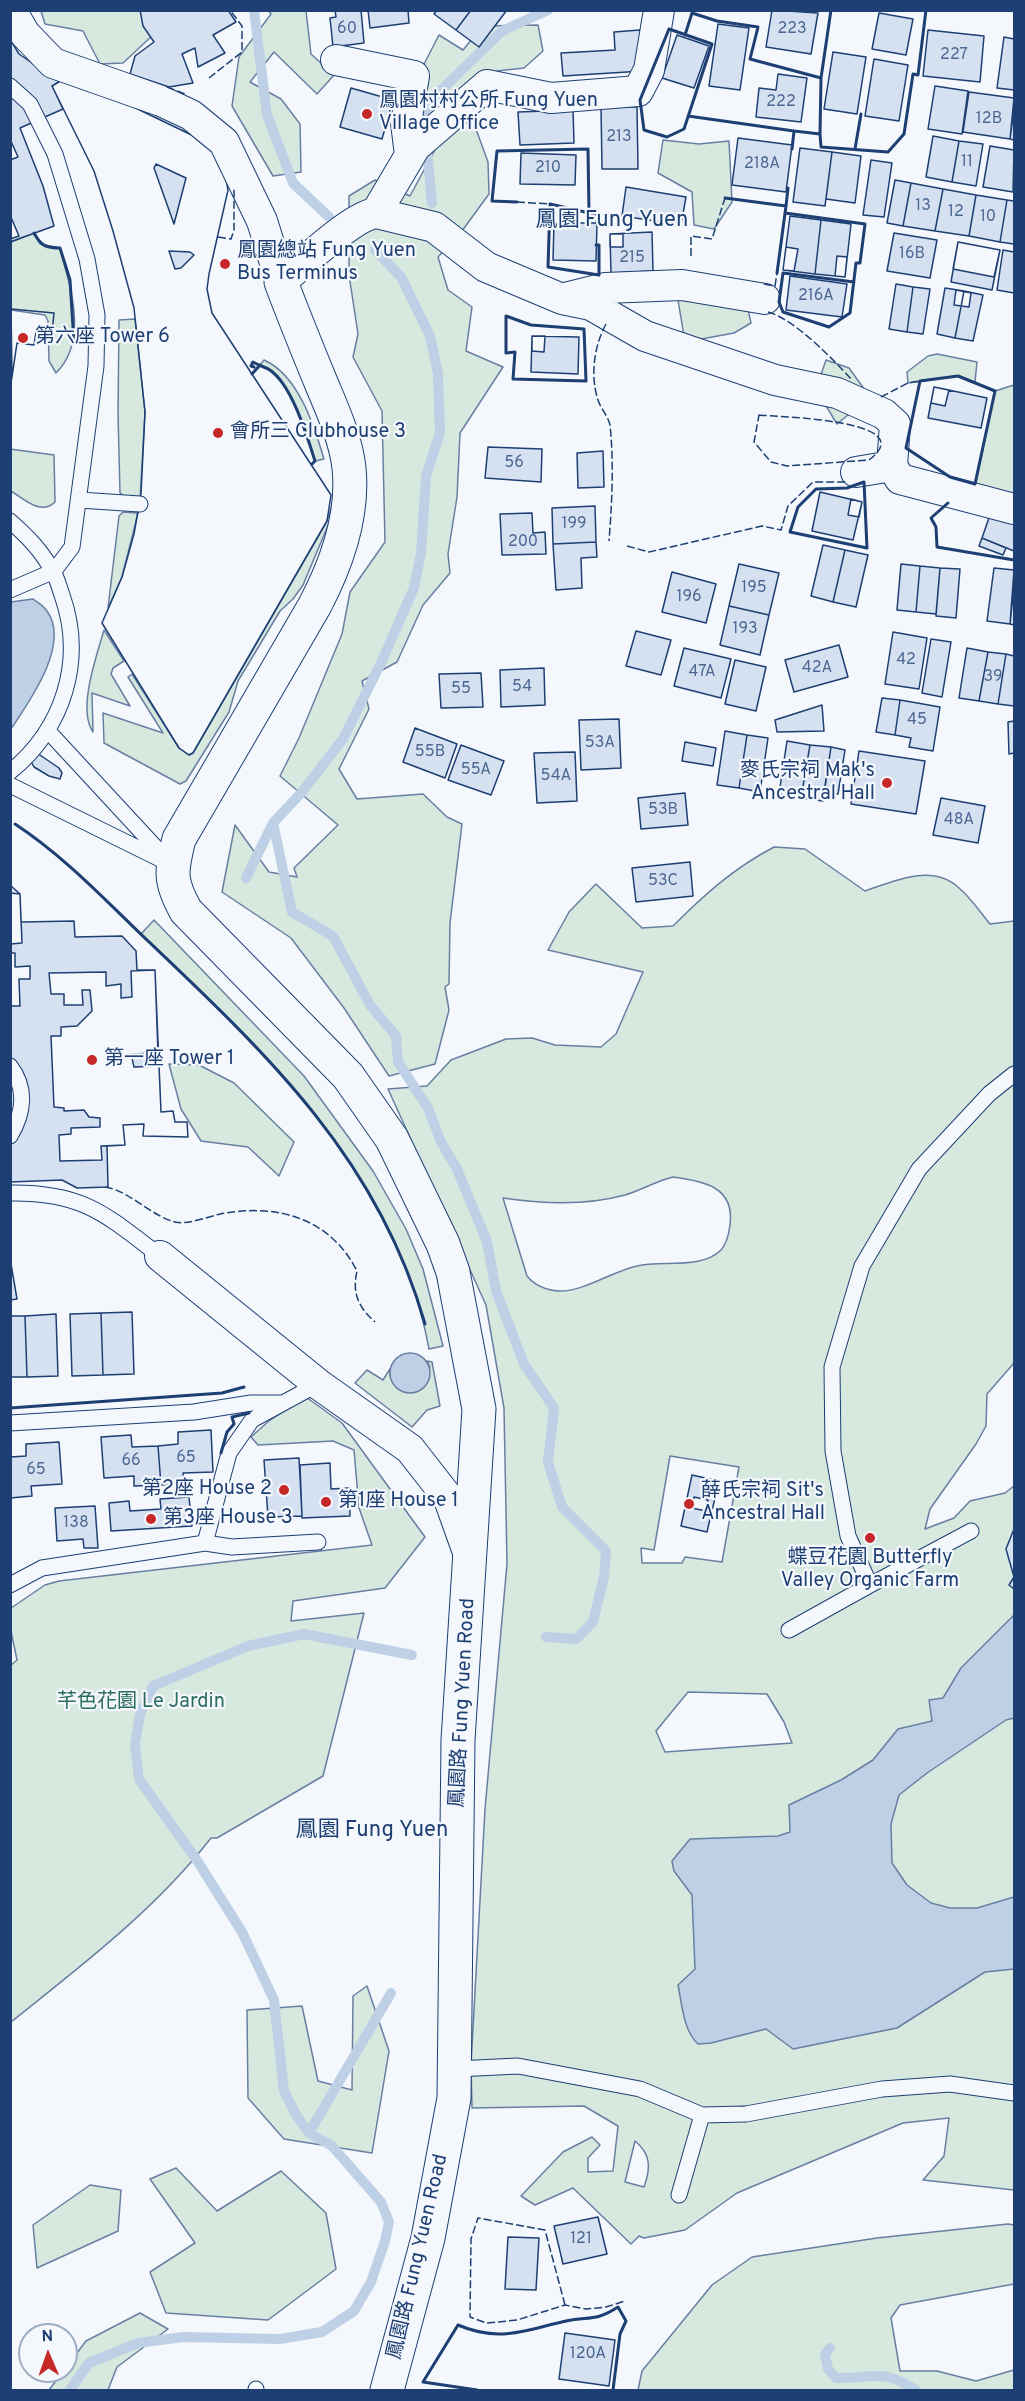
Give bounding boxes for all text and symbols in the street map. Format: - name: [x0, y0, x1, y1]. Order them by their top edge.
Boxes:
- house number: 60: [337, 20, 357, 40]
- house number: 223: [777, 20, 807, 40]
- house number: 227: [940, 46, 968, 66]
- place label: 鳳園村村公所 Fung Yuen Village Office: [379, 90, 598, 137]
- house number: 222: [766, 93, 796, 113]
- marker: 鳳園村村公所 Fung Yuen Village Office: [360, 107, 374, 121]
- house number: 12B: [976, 110, 1002, 130]
- house number: 213: [606, 128, 632, 148]
- house number: 11: [961, 153, 973, 173]
- house number: 218A: [744, 155, 780, 175]
- house number: 210: [535, 159, 561, 179]
- house number: 13: [915, 197, 931, 217]
- house number: 12: [948, 203, 964, 223]
- house number: 10: [980, 208, 996, 228]
- district label: 鳳園 Fung Yuen: [536, 209, 688, 235]
- place label: 鳳園總站 Fung Yuen Bus Terminus: [237, 240, 416, 287]
- house number: 16B: [899, 245, 925, 265]
- house number: 215: [619, 249, 645, 269]
- marker: 鳳園總站 Fung Yuen Bus Terminus: [218, 257, 232, 271]
- house number: 216A: [798, 287, 834, 307]
- place label: 第六座 Tower 6: [35, 326, 170, 350]
- marker: 第六座 Tower 6: [16, 331, 30, 345]
- place label: 會所三 Clubhouse 3: [230, 421, 406, 445]
- marker: 會所三 Clubhouse 3: [211, 426, 225, 440]
- house number: 56: [504, 454, 524, 474]
- house number: 199: [561, 515, 587, 535]
- house number: 200: [508, 533, 538, 553]
- house number: 195: [741, 579, 767, 599]
- house number: 196: [676, 588, 702, 608]
- house number: 193: [732, 620, 758, 640]
- house number: 42: [896, 651, 916, 671]
- house number: 42A: [802, 659, 832, 679]
- house number: 47A: [688, 663, 716, 683]
- house number: 39: [984, 668, 1002, 688]
- house number: 54: [512, 678, 532, 698]
- house number: 55: [451, 680, 471, 700]
- house number: 45: [907, 711, 927, 731]
- house number: 53A: [585, 734, 615, 754]
- house number: 55B: [415, 743, 445, 763]
- place label: 麥氏宗祠 Mak's Ancestral Hall: [740, 760, 875, 807]
- house number: 55A: [461, 761, 491, 781]
- house number: 54A: [541, 767, 571, 787]
- marker: 麥氏宗祠 Mak's Ancestral Hall: [880, 776, 894, 790]
- house number: 53B: [648, 801, 678, 821]
- house number: 48A: [944, 811, 974, 831]
- house number: 53C: [648, 872, 678, 892]
- place label: 第一座 Tower 1: [104, 1048, 235, 1072]
- marker: 第一座 Tower 1: [85, 1053, 99, 1067]
- house number: 65: [176, 1449, 196, 1469]
- house number: 66: [121, 1452, 141, 1472]
- house number: 65: [26, 1461, 46, 1481]
- place label: 第2座 House 2: [142, 1478, 272, 1502]
- place label: 薛氏宗祠 Sit's Ancestral Hall: [701, 1480, 825, 1527]
- marker: 第2座 House 2: [277, 1483, 291, 1497]
- place label: 第1座 House 1: [338, 1490, 459, 1514]
- marker: 第1座 House 1: [319, 1495, 333, 1509]
- marker: 薛氏宗祠 Sit's Ancestral Hall: [682, 1497, 696, 1511]
- place label: 第3座 House 3: [163, 1507, 293, 1531]
- marker: 第3座 House 3: [144, 1512, 158, 1526]
- house number: 138: [63, 1514, 89, 1534]
- marker: 蝶豆花園 Butterfly Valley Organic Farm: [863, 1531, 877, 1545]
- place label: 蝶豆花園 Butterfly Valley Organic Farm: [781, 1547, 959, 1594]
- street label: 鳳園路 Fung Yuen Road: [447, 1597, 481, 1809]
- park label: 芊色花園 Le Jardin: [57, 1691, 225, 1715]
- district label: 鳳園 Fung Yuen: [296, 1819, 448, 1845]
- street label: 鳳園路 Fung Yuen Road: [384, 2152, 454, 2362]
- house number: 121: [570, 2230, 592, 2250]
- north arrow: [18, 2323, 78, 2383]
- text: N: [41, 2327, 54, 2347]
- house number: 120A: [570, 2345, 606, 2365]

